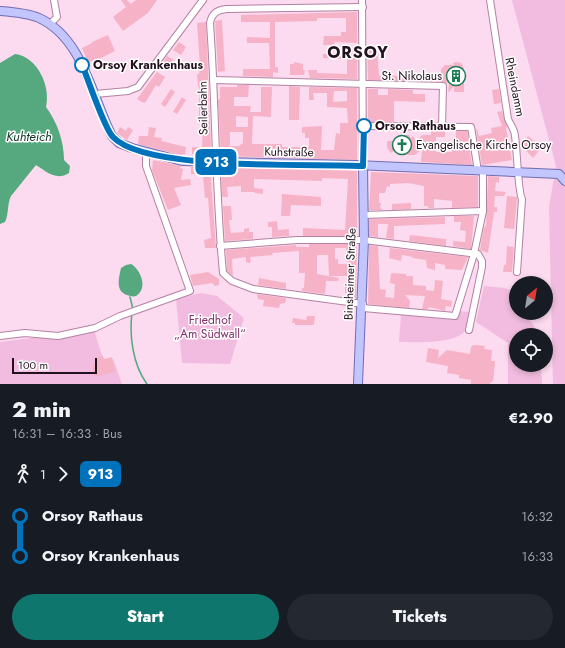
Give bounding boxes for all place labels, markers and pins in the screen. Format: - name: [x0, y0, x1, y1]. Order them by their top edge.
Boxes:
- place label: Orsoy Krankenhaus: [93, 56, 203, 74]
- marker: Orsoy Krankenhaus: [74, 57, 90, 73]
- building icon: St. Nikolaus: [445, 65, 467, 87]
- place label: St. Nikolaus: [382, 67, 442, 85]
- place label: Orsoy Rathaus: [375, 117, 456, 135]
- marker: Orsoy Rathaus: [356, 118, 372, 134]
- church icon: Evangelische Kirche Orsoy: [391, 134, 413, 156]
- place label: Evangelische Kirche Orsoy: [416, 136, 552, 154]

